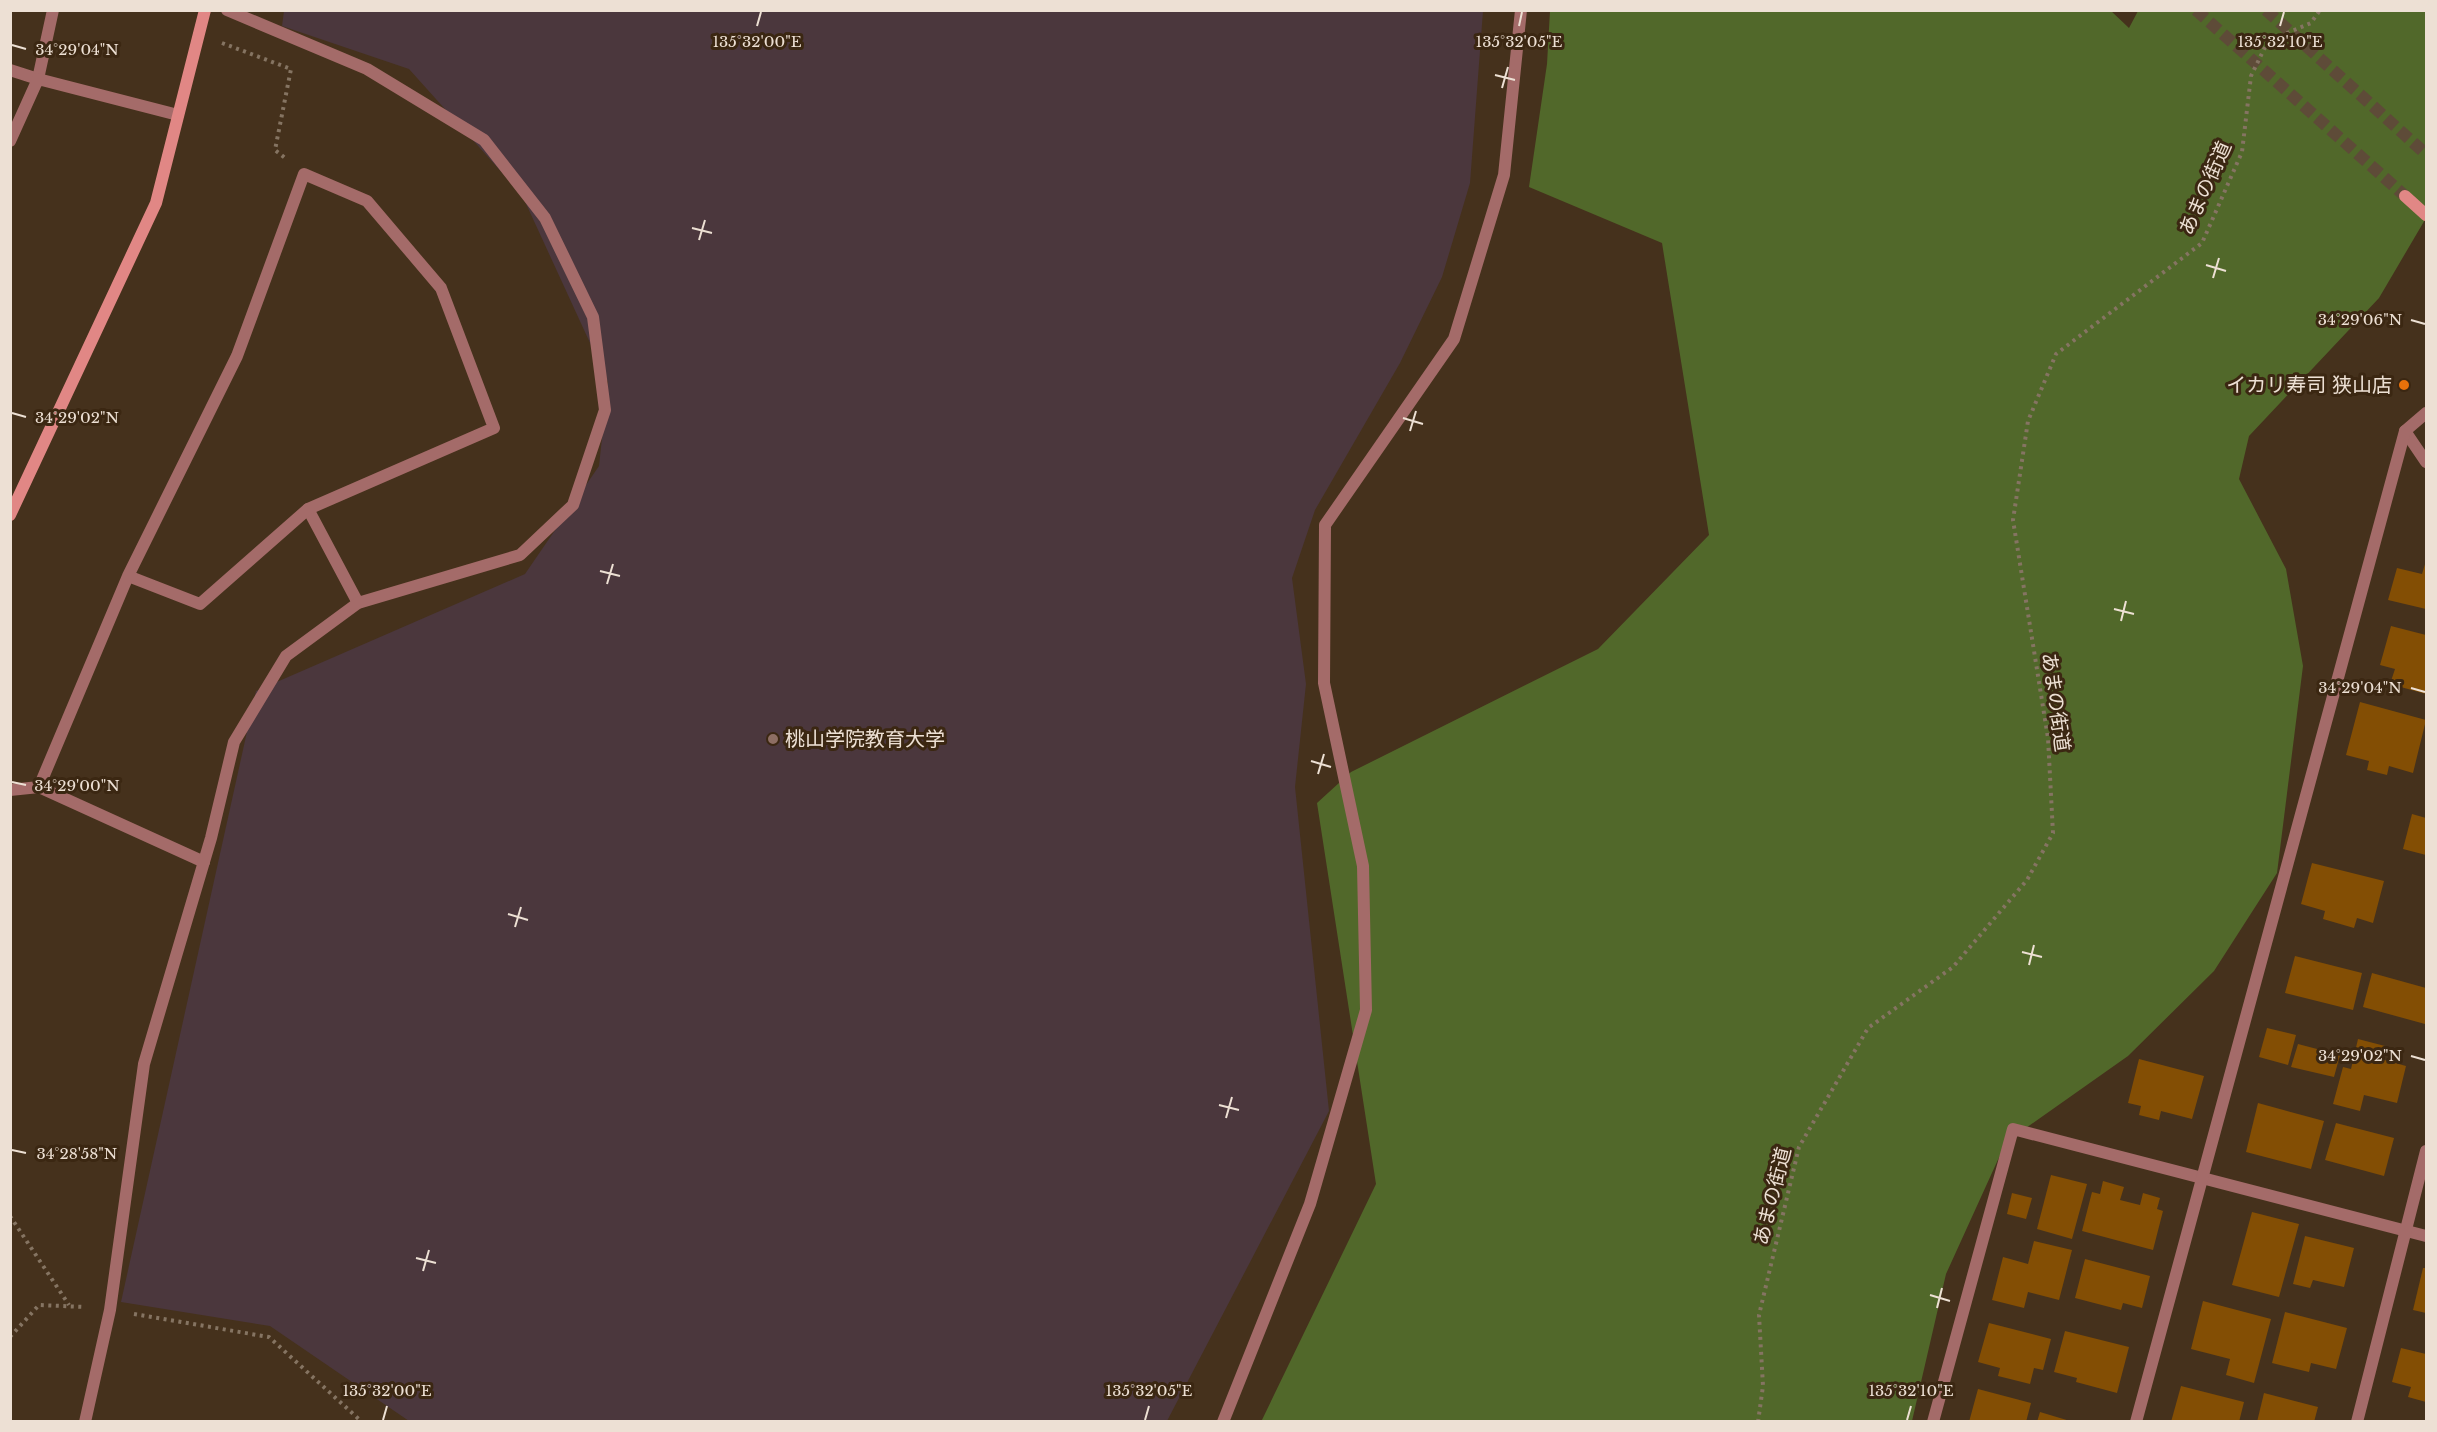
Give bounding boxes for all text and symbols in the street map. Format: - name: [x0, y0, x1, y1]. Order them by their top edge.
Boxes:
- text: 135°32'00"E: [712, 32, 802, 51]
- text: 135°32'05"E: [1476, 32, 1563, 51]
- text: 135°32'10"E: [2237, 32, 2323, 51]
- text: 34°29'04"N: [35, 40, 119, 59]
- street label: あまの街道: [2174, 137, 2236, 239]
- text: 34°29'06"N: [2318, 310, 2402, 329]
- place label: イカリ寿司 狭山店: [2226, 373, 2392, 397]
- marker: イカリ寿司 狭山店: [2397, 378, 2411, 392]
- text: 34°29'02"N: [35, 408, 119, 427]
- street label: あまの街道: [2037, 651, 2075, 753]
- text: 34°29'04"N: [2318, 678, 2402, 697]
- place label: 桃山学院教育大学: [785, 727, 945, 751]
- marker: 桃山学院教育大学: [766, 732, 780, 746]
- text: 34°29'00"N: [34, 776, 120, 795]
- text: 34°29'02"N: [2318, 1046, 2402, 1065]
- text: 34°28'58"N: [37, 1144, 117, 1163]
- street label: あまの街道: [1748, 1145, 1796, 1247]
- text: 135°32'00"E: [342, 1381, 432, 1400]
- text: 135°32'05"E: [1106, 1381, 1193, 1400]
- text: 135°32'10"E: [1868, 1381, 1954, 1400]

